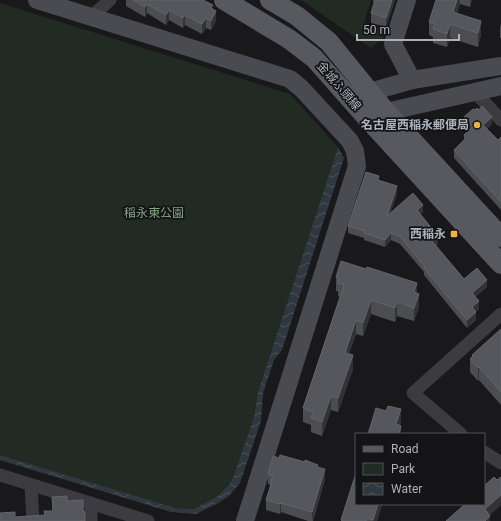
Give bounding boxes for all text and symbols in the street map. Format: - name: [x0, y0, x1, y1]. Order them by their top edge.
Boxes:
- scale bar: [357, 16, 459, 42]
- text: 50 m: [363, 23, 390, 37]
- street label: 金城ふ頭線: [314, 59, 364, 113]
- place label: 名古屋西稲永郵便局: [361, 118, 469, 132]
- marker: 名古屋西稲永郵便局: [472, 120, 482, 130]
- park label: 稲永東公園: [124, 206, 184, 220]
- place label: 西稲永: [410, 227, 446, 241]
- marker: 西稲永: [449, 229, 459, 239]
- legend: [355, 433, 485, 505]
- text: Road: [391, 442, 419, 456]
- text: Park: [391, 462, 416, 476]
- text: Water: [391, 482, 422, 496]

